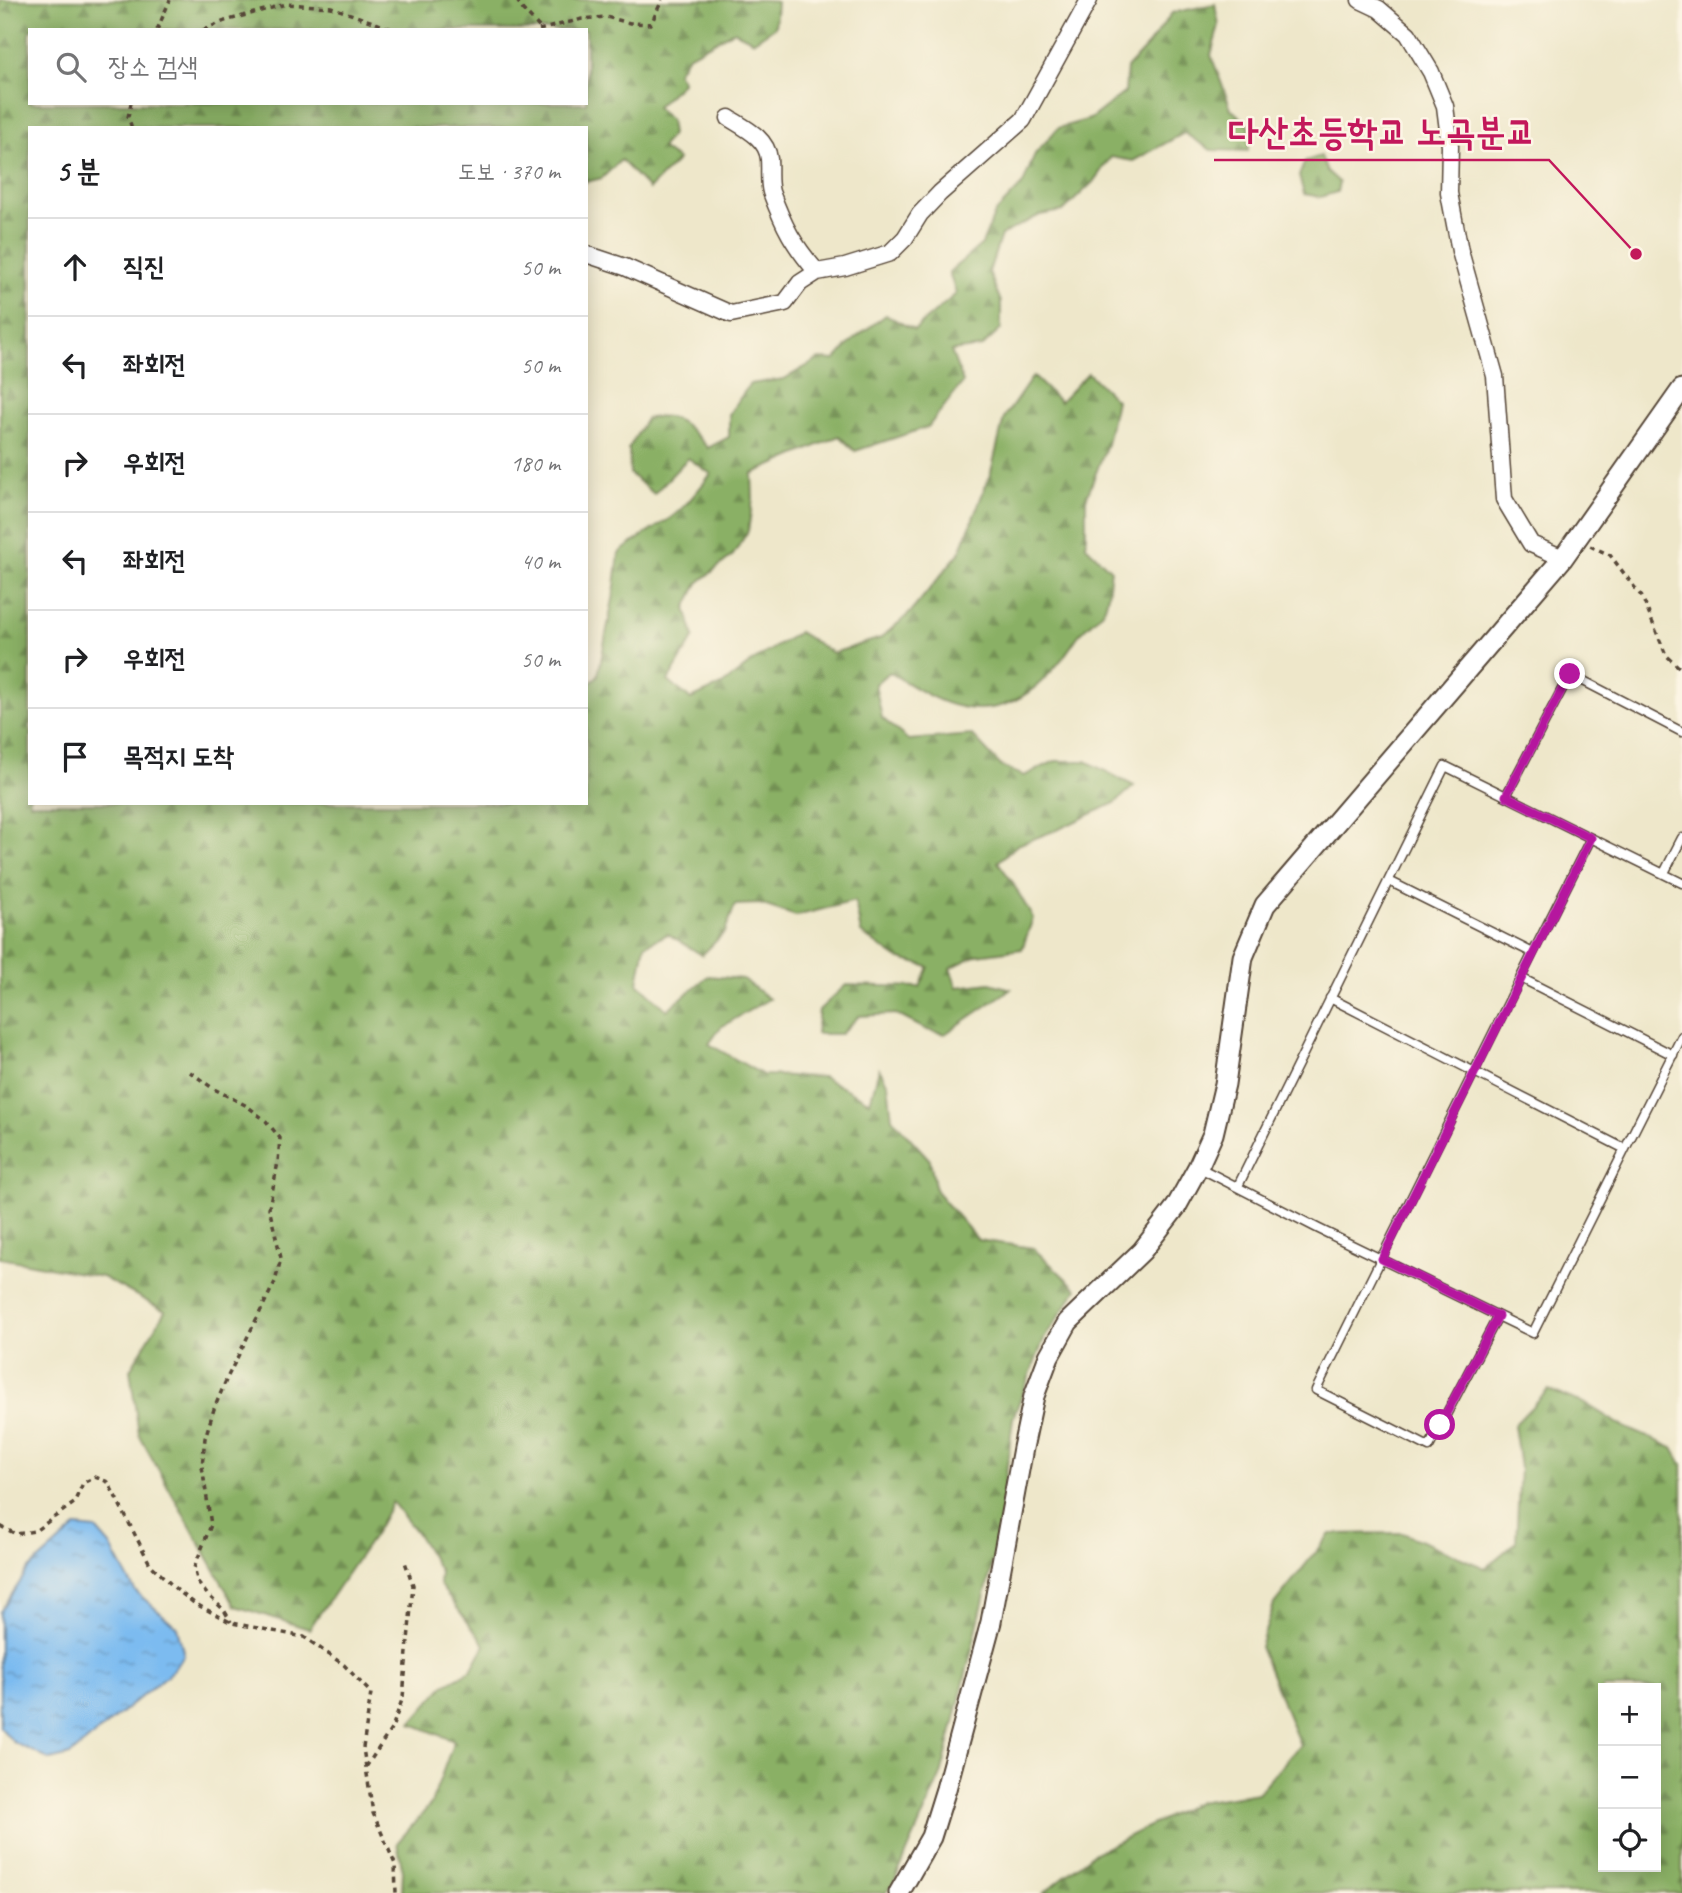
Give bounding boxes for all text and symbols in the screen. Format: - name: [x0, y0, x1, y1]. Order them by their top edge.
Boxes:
- search box: [28, 28, 588, 105]
- icon: search: [52, 48, 90, 86]
- text: 장소 검색: [108, 50, 198, 83]
- callout: 다산초등학교 노곡분교: [1214, 102, 1549, 160]
- text: 다산초등학교 노곡분교: [1229, 108, 1535, 155]
- text: 5 분: [56, 152, 100, 190]
- text: 도보 · 370 m: [458, 157, 560, 186]
- icon: ahead: [56, 248, 94, 286]
- text: 직진: [123, 250, 165, 283]
- text: 50 m: [521, 253, 560, 282]
- icon: left: [56, 346, 94, 384]
- text: 좌회전: [123, 348, 186, 381]
- text: 50 m: [521, 351, 560, 380]
- icon: right: [56, 444, 94, 482]
- text: 우회전: [123, 446, 186, 479]
- text: 180 m: [511, 449, 560, 478]
- icon: left: [56, 542, 94, 580]
- text: 좌회전: [123, 544, 186, 577]
- text: 40 m: [521, 547, 560, 576]
- icon: right: [56, 640, 94, 678]
- text: 우회전: [123, 642, 186, 675]
- text: 50 m: [521, 645, 560, 674]
- route end: [1554, 658, 1585, 689]
- icon: arrive: [56, 738, 94, 776]
- text: 목적지 도착: [123, 740, 234, 773]
- route start: [1424, 1409, 1455, 1440]
- map controls: [1598, 1683, 1661, 1872]
- button: +: [1598, 1683, 1661, 1746]
- button: −: [1598, 1746, 1661, 1809]
- button: locate: [1598, 1809, 1661, 1872]

